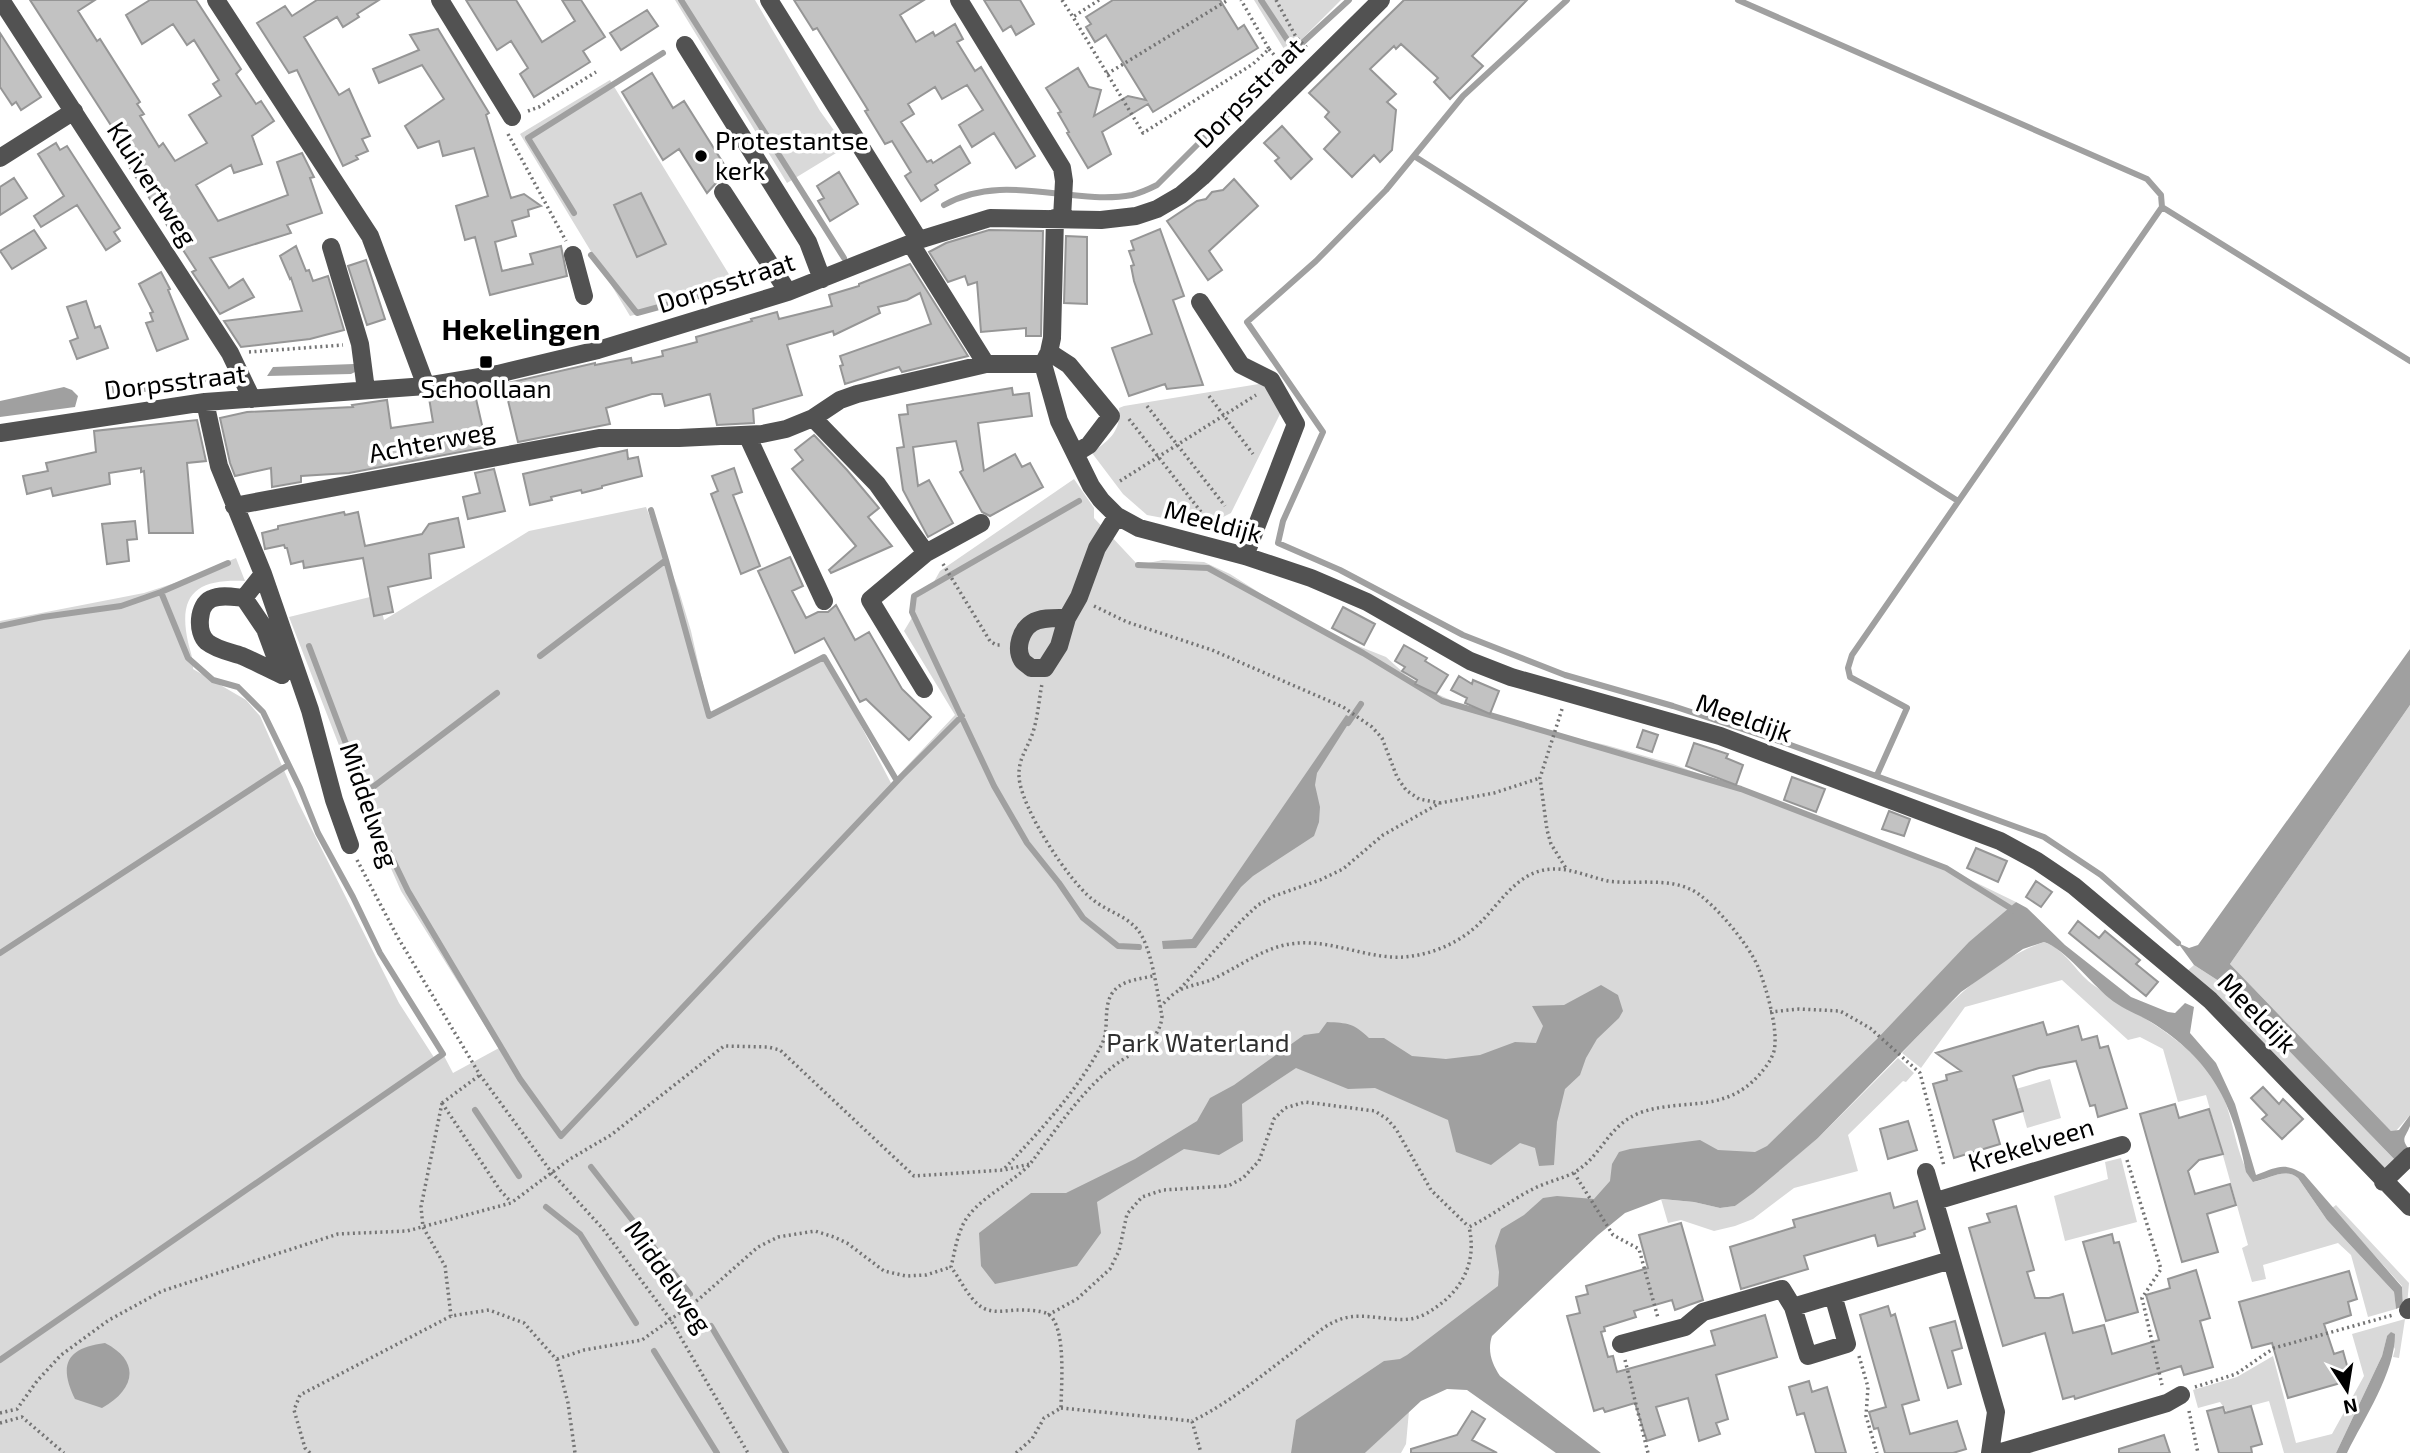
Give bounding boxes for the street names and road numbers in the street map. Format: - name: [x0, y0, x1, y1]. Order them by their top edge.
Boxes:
- street label: Dorpsstraat: [1187, 30, 1309, 153]
- street label: Kluivertweg: [102, 115, 205, 251]
- street label: Dorpsstraat: [653, 245, 798, 318]
- street label: Dorpsstraat: [102, 356, 248, 405]
- street label: Achterweg: [366, 413, 498, 468]
- street label: Meeldijk: [1161, 493, 1265, 548]
- street label: Meeldijk: [1692, 686, 1797, 747]
- street label: Middelweg: [335, 738, 406, 871]
- street label: Meeldijk: [2212, 965, 2304, 1059]
- street label: Krekelveen: [1964, 1110, 2097, 1177]
- street label: Middelweg: [619, 1214, 719, 1338]

